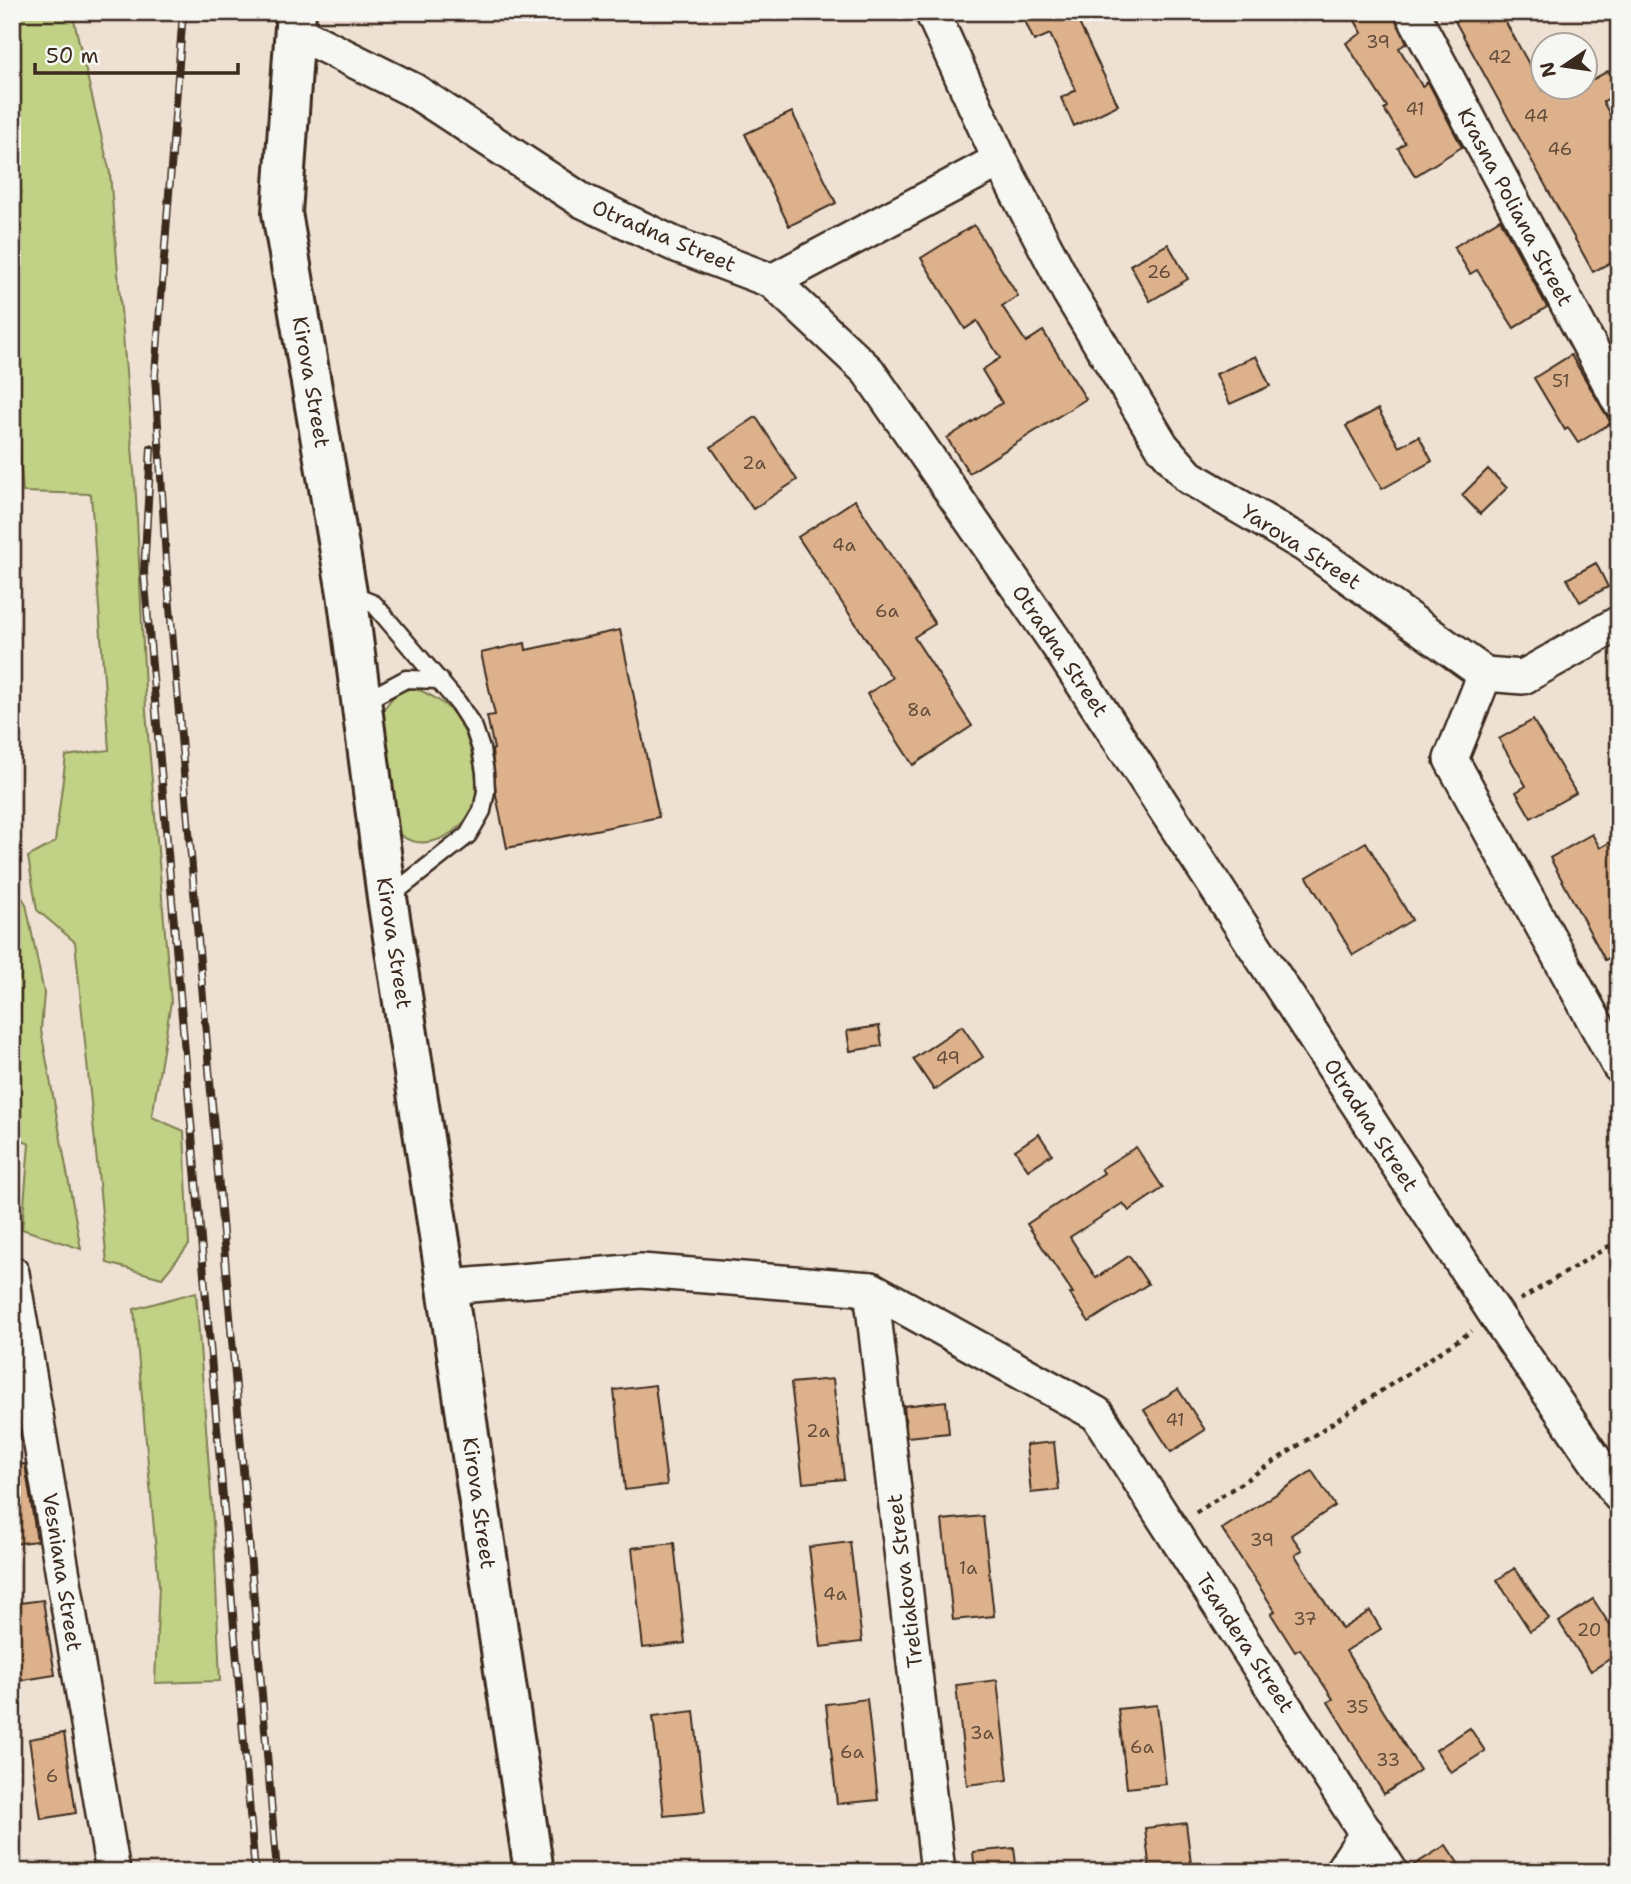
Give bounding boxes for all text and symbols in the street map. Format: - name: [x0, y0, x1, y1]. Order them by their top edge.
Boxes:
- house number: 39: [1366, 30, 1390, 54]
- scale bar: [35, 32, 238, 76]
- north arrow: [1530, 32, 1600, 102]
- text: 50 m: [46, 42, 99, 70]
- house number: 42: [1488, 45, 1512, 69]
- text: N: [1534, 60, 1562, 80]
- house number: 41: [1405, 97, 1425, 121]
- street label: Krasna Poliana Street: [1451, 103, 1579, 311]
- house number: 44: [1524, 104, 1548, 128]
- house number: 46: [1548, 137, 1572, 161]
- street label: Otradna Street: [588, 193, 740, 279]
- house number: 26: [1147, 260, 1171, 284]
- street label: Kirova Street: [286, 314, 336, 450]
- house number: 51: [1552, 369, 1570, 393]
- house number: 2а: [742, 451, 766, 475]
- street label: Yarova Street: [1236, 498, 1366, 596]
- house number: 4а: [832, 533, 856, 557]
- street label: Otradna Street: [1005, 580, 1115, 722]
- house number: 6а: [875, 599, 899, 623]
- house number: 8а: [907, 698, 931, 722]
- street label: Kirova Street: [370, 875, 418, 1011]
- house number: 49: [936, 1046, 960, 1070]
- street label: Otradna Street: [1317, 1053, 1425, 1197]
- house number: 41: [1165, 1408, 1185, 1432]
- house number: 2а: [806, 1419, 830, 1443]
- street label: Kirova Street: [456, 1435, 502, 1571]
- street label: Vesniana Street: [36, 1491, 88, 1653]
- street label: Tretiakova Street: [880, 1492, 930, 1670]
- house number: 39: [1250, 1528, 1274, 1552]
- house number: 1а: [959, 1556, 977, 1580]
- street label: Tsandera Street: [1189, 1568, 1301, 1718]
- house number: 4а: [823, 1582, 847, 1606]
- house number: 37: [1293, 1607, 1317, 1631]
- house number: 20: [1577, 1618, 1601, 1642]
- house number: 35: [1345, 1695, 1369, 1719]
- house number: 3а: [970, 1721, 994, 1745]
- house number: 6а: [1130, 1735, 1154, 1759]
- house number: 6а: [840, 1740, 864, 1764]
- house number: 33: [1376, 1748, 1400, 1772]
- house number: 6: [46, 1764, 58, 1788]

